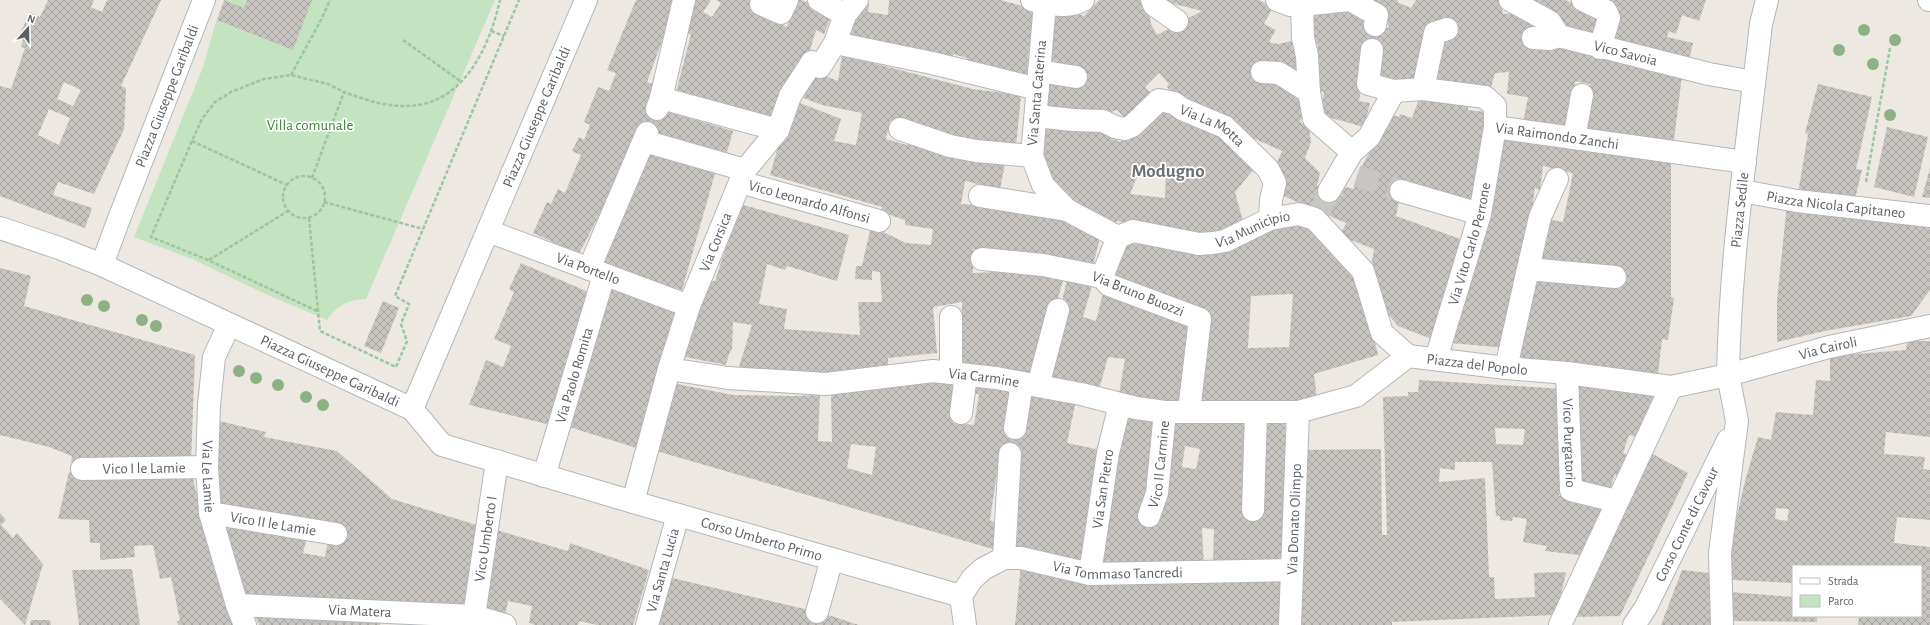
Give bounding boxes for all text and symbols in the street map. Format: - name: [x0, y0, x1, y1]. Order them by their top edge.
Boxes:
- north arrow: [8, 8, 48, 48]
- text: N: [26, 13, 37, 26]
- street label: Piazza Giuseppe Garibaldi: [132, 23, 201, 169]
- street label: Vico Savoia: [1592, 38, 1659, 68]
- street label: Via Santa Caterina: [1025, 39, 1049, 147]
- street label: Piazza Giuseppe Garibaldi: [500, 44, 573, 189]
- street label: Via La Motta: [1178, 101, 1248, 150]
- park label: Villa comunale: [267, 118, 353, 133]
- street label: Via Raimondo Zanchi: [1495, 120, 1620, 152]
- district label: Modugno: [1131, 162, 1205, 181]
- street label: Piazza Sedile: [1729, 171, 1751, 248]
- street label: Vico Leonardo Alfonsi: [747, 177, 872, 226]
- street label: Via Vito Carlo Perrone: [1445, 181, 1493, 307]
- street label: Piazza Nicola Capitaneo: [1765, 188, 1906, 221]
- street label: Via Municipio: [1214, 208, 1291, 250]
- street label: Via Corsica: [696, 210, 734, 274]
- street label: Via Portello: [554, 250, 622, 287]
- street label: Via Bruno Buozzi: [1090, 269, 1186, 319]
- street label: Via Paolo Romita: [553, 326, 595, 425]
- street label: Piazza Giuseppe Garibaldi: [258, 332, 402, 410]
- street label: Via Cairoli: [1797, 334, 1858, 363]
- street label: Piazza del Popolo: [1426, 351, 1528, 377]
- street label: Via Carmine: [948, 365, 1021, 390]
- street label: Vico Purgatorio: [1560, 398, 1578, 488]
- street label: Vico II Carmine: [1145, 420, 1172, 510]
- street label: Via Le Lamie: [199, 440, 217, 513]
- street label: Via San Pietro: [1089, 447, 1116, 530]
- street label: Vico I le Lamie: [102, 460, 186, 476]
- street label: Via Donato Olimpo: [1284, 463, 1304, 575]
- street label: Corso Conte di Cavour: [1652, 464, 1721, 584]
- street label: Vico Umberto I: [472, 495, 499, 583]
- street label: Vico II le Lamie: [229, 509, 317, 538]
- street label: Corso Umberto Primo: [699, 514, 824, 563]
- street label: Via Santa Lucia: [643, 526, 682, 614]
- street label: Via Tommaso Tancredi: [1051, 558, 1183, 582]
- legend: [1792, 565, 1922, 617]
- text: Strada: [1828, 575, 1859, 587]
- text: Parco: [1828, 595, 1854, 607]
- street label: Via Matera: [328, 602, 392, 620]

